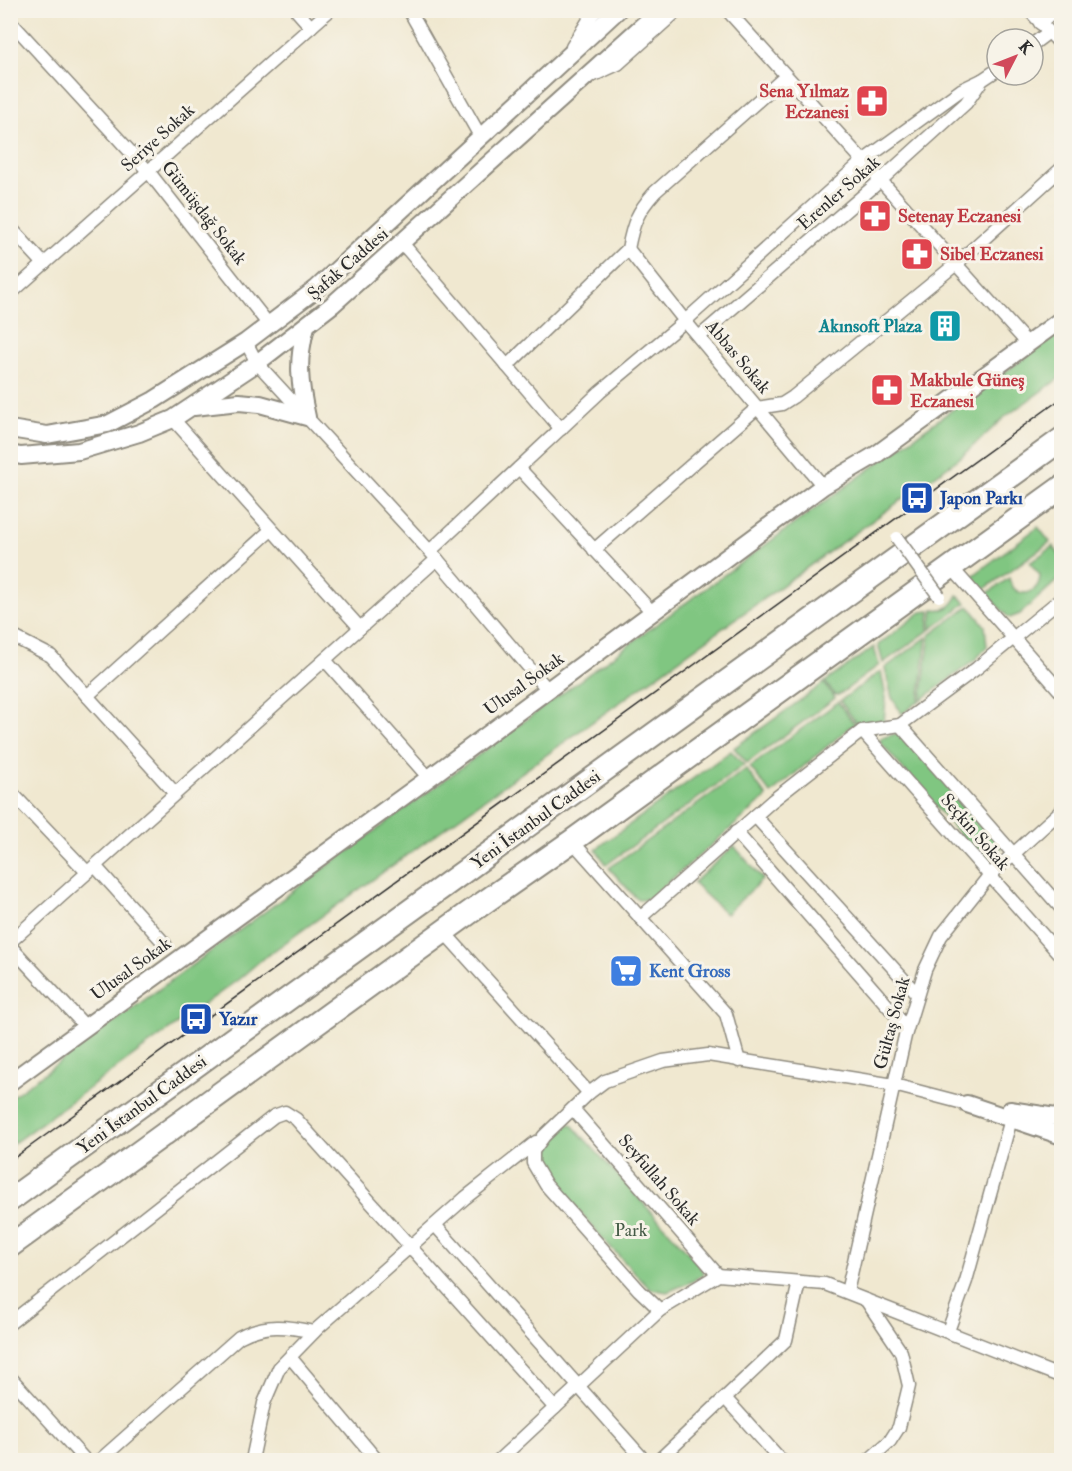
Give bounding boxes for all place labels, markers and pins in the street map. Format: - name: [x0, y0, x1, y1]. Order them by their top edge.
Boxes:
- place label: Sena Yılmaz Eczanesi: [759, 80, 849, 124]
- pharmacy icon: Sena Yılmaz Eczanesi: [854, 83, 890, 119]
- pharmacy icon: Setenay Eczanesi: [857, 198, 893, 234]
- place label: Setenay Eczanesi: [898, 205, 1021, 228]
- pharmacy icon: Sibel Eczanesi: [899, 236, 935, 272]
- place label: Sibel Eczanesi: [940, 243, 1044, 266]
- building icon: Akınsoft Plaza: [927, 308, 963, 344]
- place label: Akınsoft Plaza: [818, 315, 923, 338]
- place label: Makbule Güneş Eczanesi: [909, 369, 1025, 413]
- pharmacy icon: Makbule Güneş Eczanesi: [869, 372, 905, 408]
- bus stop icon: Japon Parkı: [899, 480, 935, 516]
- place label: Japon Parkı: [939, 487, 1023, 510]
- supermarket icon: Kent Gross: [608, 953, 644, 989]
- place label: Kent Gross: [649, 960, 730, 983]
- bus stop icon: Yazır: [178, 1001, 214, 1037]
- place label: Yazır: [218, 1008, 258, 1031]

